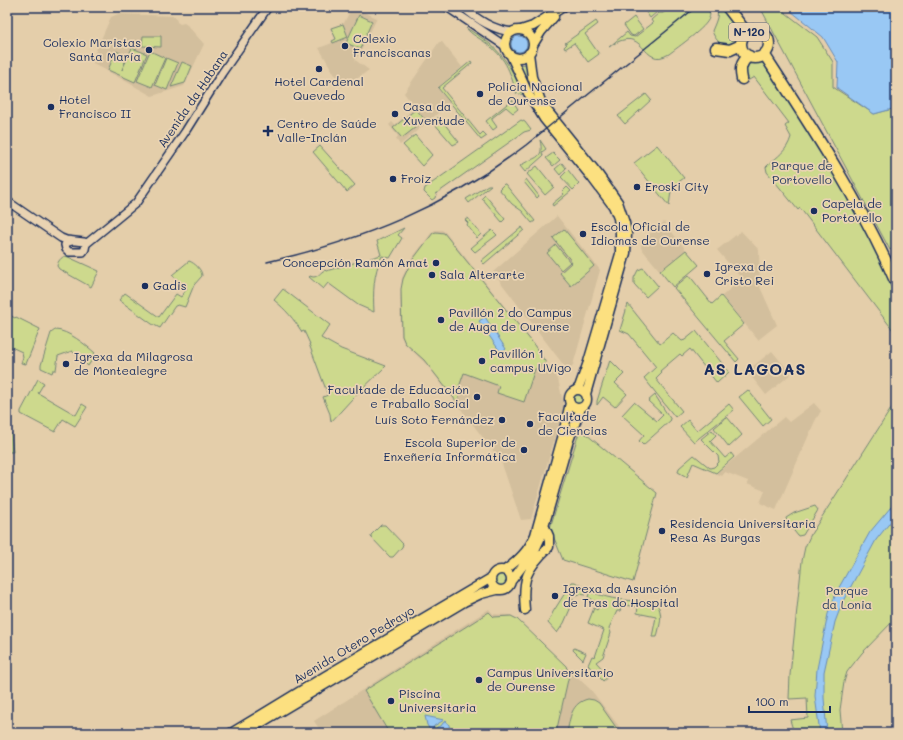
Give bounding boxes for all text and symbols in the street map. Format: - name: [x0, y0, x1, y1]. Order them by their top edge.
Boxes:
- road number: N-120: [729, 23, 769, 41]
- place label: Colexio Franciscanas: [353, 30, 431, 60]
- place label: Colexio Maristas Santa María: [43, 34, 141, 64]
- marker: Colexio Franciscanas: [340, 41, 350, 51]
- marker: Colexio Maristas Santa María: [144, 45, 154, 55]
- street label: Avenida da Habana: [154, 47, 231, 150]
- marker: Hotel Cardenal Quevedo: [314, 64, 324, 74]
- place label: Hotel Cardenal Quevedo: [274, 73, 364, 103]
- place label: Policia Nacional de Ourense: [488, 78, 583, 108]
- marker: Policia Nacional de Ourense: [475, 89, 485, 99]
- place label: Hotel Francisco II: [59, 91, 131, 121]
- place label: Casa da Xuventude: [403, 98, 465, 128]
- marker: Hotel Francisco II: [46, 102, 56, 112]
- marker: Casa da Xuventude: [390, 109, 400, 119]
- place label: Centro de Saúde Valle-Inclán: [277, 115, 377, 145]
- marker: Centro de Saúde Valle-Inclán: [262, 125, 274, 137]
- park label: Parque de Portovello: [771, 157, 833, 187]
- place label: Froiz: [401, 170, 432, 186]
- marker: Froiz: [388, 174, 398, 184]
- place label: Eroski City: [645, 178, 709, 194]
- marker: Eroski City: [632, 182, 642, 192]
- place label: Capela de Portovello: [822, 195, 882, 225]
- marker: Capela de Portovello: [809, 206, 819, 216]
- place label: Escola Oficial de Idiomas de Ourense: [591, 218, 710, 248]
- marker: Escola Oficial de Idiomas de Ourense: [578, 229, 588, 239]
- place label: Concepción Ramón Amat: [282, 254, 428, 270]
- marker: Concepción Ramón Amat: [431, 258, 441, 268]
- place label: Igrexa de Cristo Rei: [715, 258, 774, 288]
- place label: Sala Alterarte: [440, 266, 525, 282]
- marker: Igrexa de Cristo Rei: [702, 269, 712, 279]
- marker: Sala Alterarte: [427, 270, 437, 280]
- place label: Gadis: [153, 277, 187, 293]
- marker: Gadis: [140, 281, 150, 291]
- place label: Pavillón 2 do Campus de Auga de Ourense: [449, 304, 572, 334]
- marker: Pavillón 2 do Campus de Auga de Ourense: [436, 315, 446, 325]
- place label: Pavillón 1 campus UVigo: [490, 345, 571, 375]
- place label: Igrexa da Milagrosa de Montealegre: [74, 348, 193, 378]
- marker: Pavillón 1 campus UVigo: [477, 356, 487, 366]
- district label: AS LAGOAS: [704, 358, 806, 379]
- marker: Igrexa da Milagrosa de Montealegre: [61, 359, 71, 369]
- place label: Facultade de Educación e Traballo Social: [328, 381, 469, 411]
- marker: Facultade de Educación e Traballo Social: [472, 392, 482, 402]
- place label: Facultade de Ciencias: [538, 408, 607, 438]
- place label: Luís Soto Fernández: [375, 411, 494, 427]
- marker: Luís Soto Fernández: [497, 415, 507, 425]
- marker: Facultade de Ciencias: [525, 419, 535, 429]
- place label: Escola Superior de Enxeñería Informática: [384, 434, 516, 464]
- marker: Escola Superior de Enxeñería Informática: [519, 445, 529, 455]
- place label: Residencia Universitaria Resa As Burgas: [670, 515, 816, 545]
- marker: Residencia Universitaria Resa As Burgas: [657, 526, 667, 536]
- place label: Igrexa da Asunción de Tras do Hospital: [563, 580, 679, 610]
- park label: Parque da Lonia: [822, 582, 872, 612]
- marker: Igrexa da Asunción de Tras do Hospital: [550, 591, 560, 601]
- street label: Avenida Otero Pedrayo: [290, 602, 417, 687]
- place label: Campus Universitario de Ourense: [487, 664, 613, 694]
- marker: Campus Universitario de Ourense: [474, 675, 484, 685]
- place label: Piscina Universitaria: [399, 685, 477, 715]
- scale bar: [749, 688, 830, 714]
- text: 100 m: [755, 693, 789, 709]
- marker: Piscina Universitaria: [386, 696, 396, 706]

